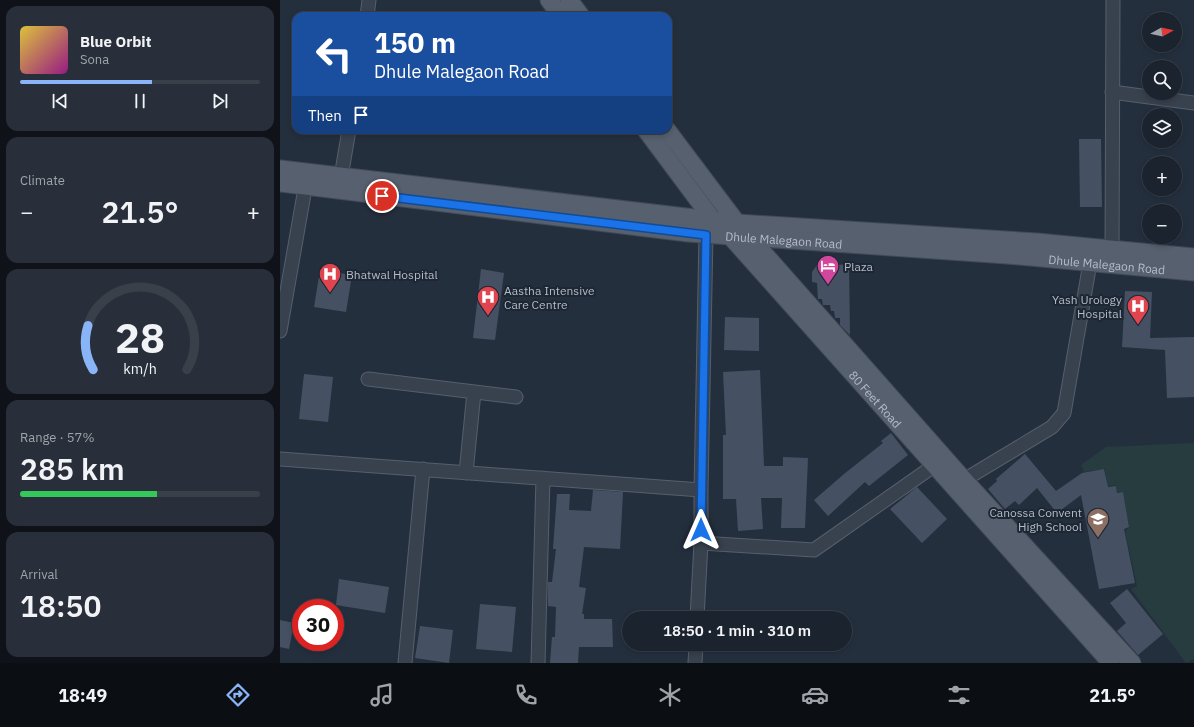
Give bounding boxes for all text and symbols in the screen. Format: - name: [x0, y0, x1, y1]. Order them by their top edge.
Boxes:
- north arrow: [1142, 12, 1182, 52]
- map controls: [1142, 12, 1182, 244]
- text: 150 m: [374, 24, 456, 61]
- icon: left: [308, 28, 360, 80]
- text: Blue Orbit: [80, 32, 151, 51]
- text: Sona: [80, 51, 109, 68]
- text: Dhule Malegaon Road: [374, 60, 550, 83]
- button: search: [1142, 60, 1182, 100]
- icon: previous: [49, 90, 71, 112]
- icon: pause: [129, 90, 151, 112]
- icon: next: [209, 90, 231, 112]
- icon: arrive: [350, 104, 372, 126]
- text: Then: [308, 106, 342, 125]
- button: layers: [1142, 108, 1182, 148]
- button: +: [1142, 156, 1182, 196]
- text: Climate: [20, 172, 65, 189]
- pin: [365, 179, 399, 213]
- icon: arrive: [371, 185, 393, 207]
- text: 21.5°: [101, 192, 179, 231]
- text: −: [20, 197, 33, 226]
- text: +: [247, 197, 260, 226]
- button: −: [1142, 204, 1182, 244]
- street label: Dhule Malegaon Road: [725, 228, 843, 251]
- street label: Dhule Malegaon Road: [1048, 251, 1166, 277]
- hotel icon: Plaza: [815, 253, 841, 286]
- place label: Plaza: [844, 259, 874, 274]
- hospital icon: Bhatwal Hospital: [317, 261, 343, 294]
- place label: Bhatwal Hospital: [346, 267, 438, 282]
- place label: Aastha Intensive Care Centre: [504, 283, 595, 312]
- hospital icon: Aastha Intensive Care Centre: [475, 284, 501, 317]
- place label: Yash Urology Hospital: [1052, 292, 1122, 321]
- hospital icon: Yash Urology Hospital: [1125, 293, 1151, 326]
- text: 28: [115, 309, 165, 363]
- text: km/h: [123, 358, 157, 377]
- street label: 80 Feet Road: [846, 367, 905, 431]
- text: Range · 57%: [20, 429, 94, 446]
- text: 285 km: [20, 449, 125, 488]
- place label: Canossa Convent High School: [989, 505, 1082, 534]
- school or university icon: Canossa Convent High School: [1085, 506, 1111, 539]
- position arrow: [680, 509, 722, 551]
- text: Arrival: [20, 566, 58, 583]
- text: 18:50: [20, 586, 102, 625]
- speed limit sign: 30: [292, 599, 344, 651]
- text: 18:50 · 1 min · 310 m: [663, 621, 811, 640]
- icon: directions: [224, 681, 252, 709]
- icon: music: [368, 681, 396, 709]
- icon: phone: [512, 681, 540, 709]
- icon: climate: [656, 681, 684, 709]
- icon: car: [801, 681, 829, 709]
- icon: filters: [945, 681, 973, 709]
- text: 18:49: [58, 684, 107, 707]
- text: 21.5°: [1089, 684, 1136, 707]

